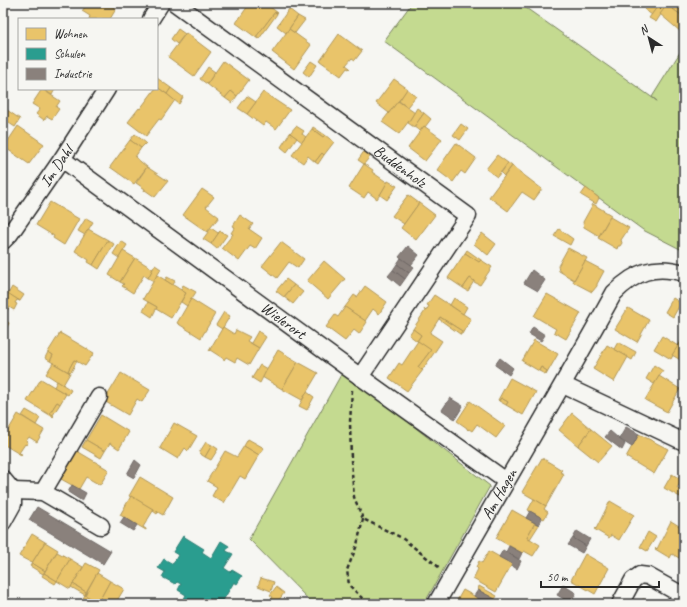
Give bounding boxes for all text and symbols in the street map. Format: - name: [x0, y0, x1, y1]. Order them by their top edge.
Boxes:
- legend: [18, 18, 158, 90]
- north arrow: [629, 18, 669, 58]
- text: N: [636, 21, 652, 38]
- text: Wohnen: [54, 26, 88, 42]
- text: Schulen: [54, 46, 86, 62]
- text: Industrie: [54, 66, 93, 82]
- street label: Im Dahl: [36, 139, 80, 191]
- street label: Buddenholz: [370, 141, 431, 193]
- street label: Wielerort: [257, 298, 311, 345]
- street label: Am Hagen: [477, 464, 522, 523]
- scale bar: [541, 563, 659, 589]
- text: 50 m: [547, 569, 569, 585]

